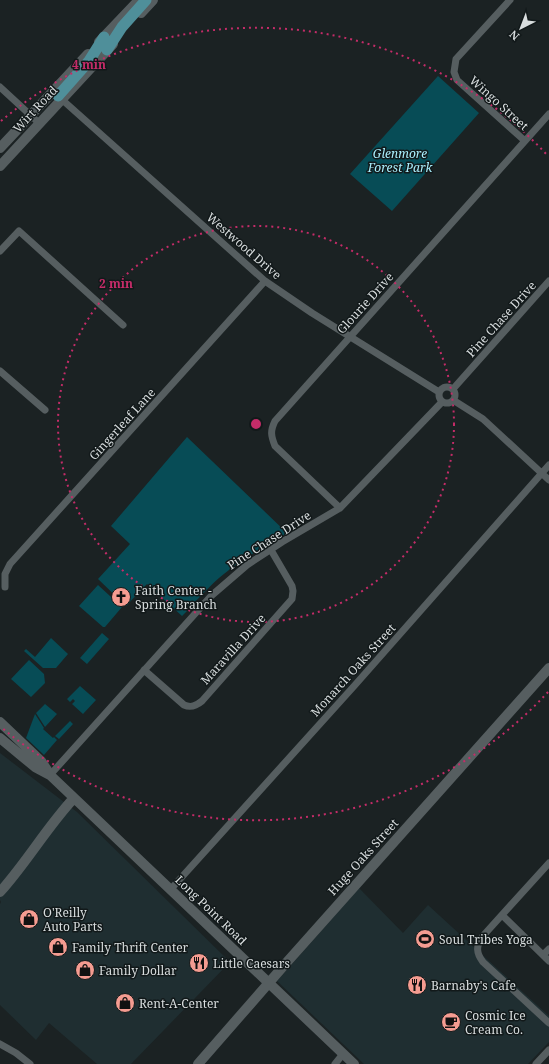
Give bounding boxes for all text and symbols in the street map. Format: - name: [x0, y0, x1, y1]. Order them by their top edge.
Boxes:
- north arrow: [501, 8, 541, 48]
- text: N: [505, 27, 522, 44]
- text: 4 min: [72, 56, 106, 73]
- street label: Wingo Street: [466, 72, 532, 134]
- street label: Wirt Road: [9, 81, 62, 136]
- park label: Glenmore Forest Park: [367, 145, 434, 176]
- street label: Westwood Drive: [203, 209, 285, 283]
- street label: Glourie Drive: [333, 269, 397, 337]
- text: 2 min: [99, 275, 133, 292]
- street label: Pine Chase Drive: [462, 277, 540, 361]
- street label: Gingerleaf Lane: [85, 384, 159, 464]
- centre of rings: [249, 417, 263, 431]
- street label: Pine Chase Drive: [224, 507, 314, 573]
- place label: Faith Center - Spring Branch: [135, 582, 217, 613]
- church icon: Faith Center - Spring Branch: [110, 586, 132, 608]
- street label: Maravilla Drive: [197, 610, 269, 688]
- street label: Monarch Oaks Street: [307, 620, 399, 720]
- street label: Huge Oaks Street: [324, 815, 402, 899]
- street label: Long Point Road: [171, 871, 251, 949]
- place label: O'Reilly Auto Parts: [43, 904, 102, 935]
- shop icon: O'Reilly Auto Parts: [18, 908, 40, 930]
- sports icon: Soul Tribes Yoga: [414, 928, 436, 950]
- place label: Soul Tribes Yoga: [439, 931, 533, 948]
- shop icon: Family Thrift Center: [47, 936, 69, 958]
- place label: Family Thrift Center: [72, 939, 189, 956]
- restaurant icon: Little Caesars: [188, 952, 210, 974]
- place label: Little Caesars: [213, 955, 290, 972]
- shop icon: Family Dollar: [74, 959, 96, 981]
- place label: Family Dollar: [99, 962, 177, 979]
- restaurant icon: Barnaby's Cafe: [406, 974, 428, 996]
- place label: Barnaby's Cafe: [431, 977, 516, 994]
- shop icon: Rent-A-Center: [114, 992, 136, 1014]
- place label: Rent-A-Center: [139, 995, 219, 1012]
- place label: Cosmic Ice Cream Co.: [465, 1007, 526, 1038]
- cafe icon: Cosmic Ice Cream Co.: [440, 1011, 462, 1033]

